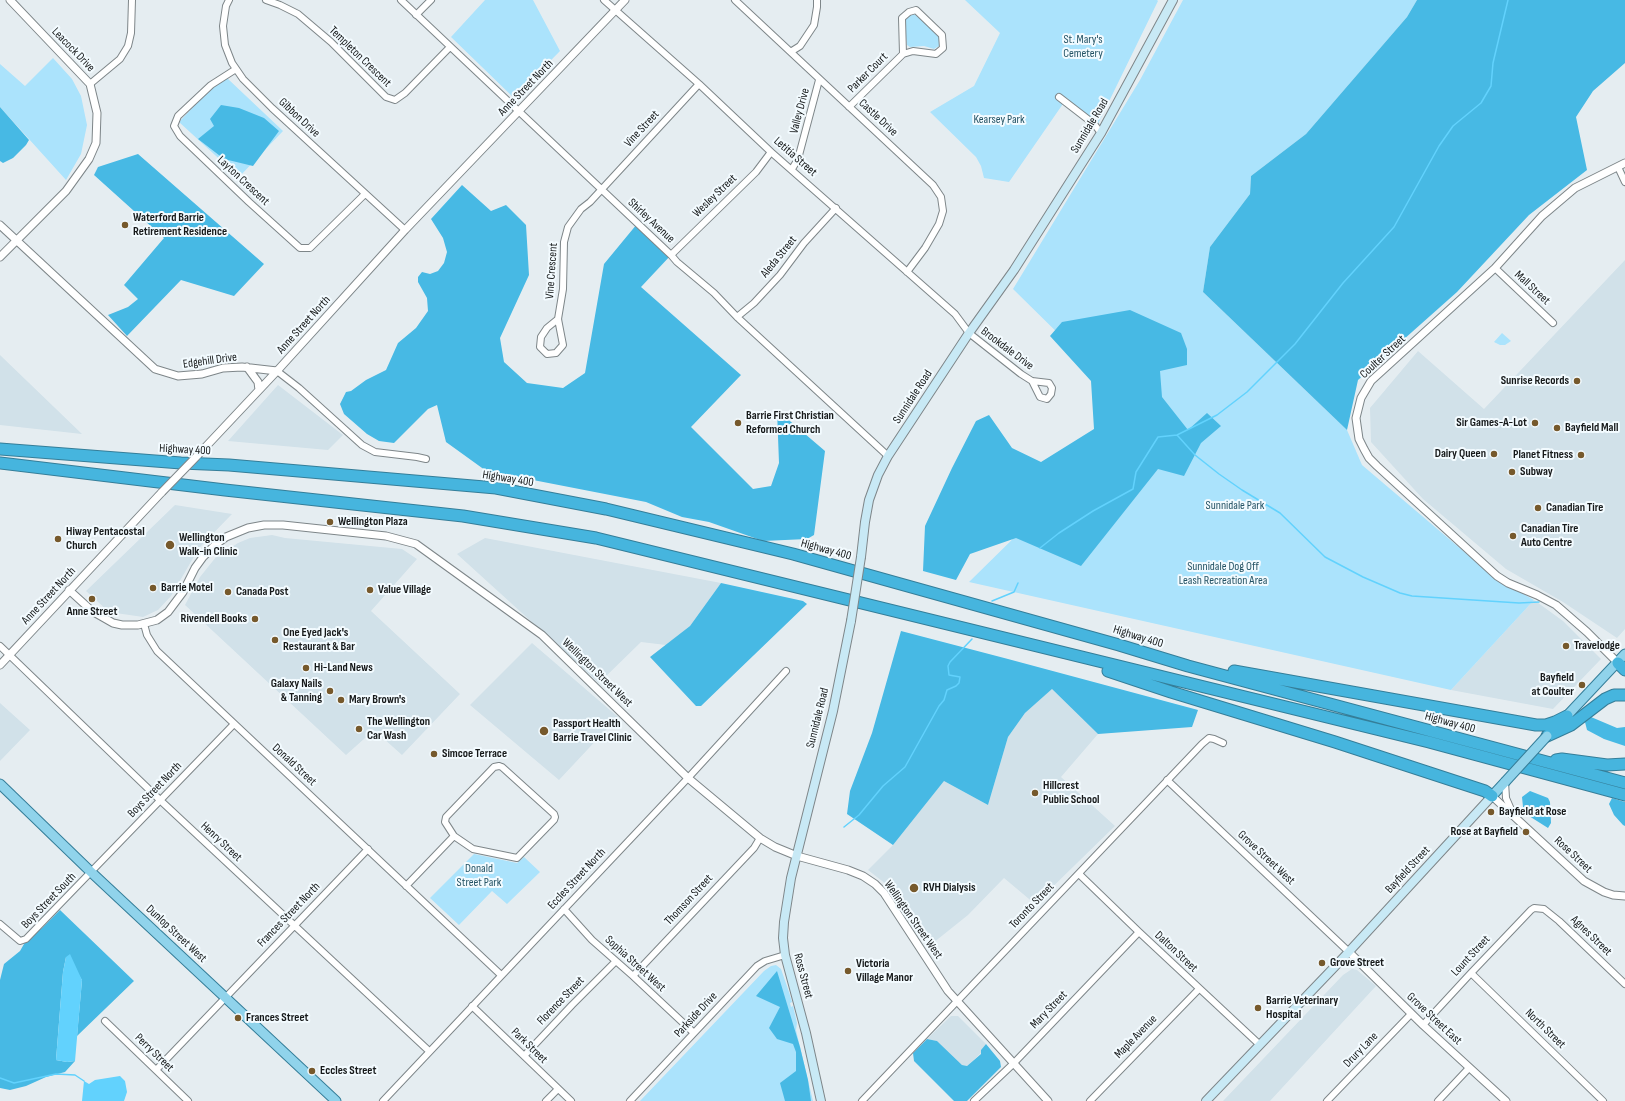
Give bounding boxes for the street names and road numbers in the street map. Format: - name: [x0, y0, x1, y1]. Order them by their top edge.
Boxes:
- street label: Templeton Crescent: [326, 24, 394, 90]
- street label: Leacock Drive: [48, 25, 98, 75]
- street label: Parker Court: [845, 50, 891, 96]
- street label: Anne Street North: [495, 57, 557, 119]
- street label: Valley Drive: [787, 87, 813, 135]
- street label: Gibbon Drive: [275, 95, 323, 141]
- street label: Castle Drive: [855, 96, 901, 140]
- street label: Sunnidale Road: [1068, 96, 1112, 156]
- street label: Vine Street: [621, 108, 663, 150]
- street label: Letitia Street: [770, 134, 820, 180]
- street label: Layton Crescent: [214, 153, 272, 209]
- street label: Wesley Street: [690, 172, 740, 220]
- street label: Shirley Avenue: [625, 196, 677, 246]
- street label: Aleda Street: [758, 233, 800, 281]
- street label: Vine Crescent: [543, 243, 561, 299]
- street label: Mall Street: [1511, 268, 1553, 308]
- street label: Anne Street North: [274, 293, 334, 357]
- street label: Brookdale Drive: [978, 324, 1036, 374]
- street label: Coulter Street: [1357, 332, 1409, 382]
- street label: Edgehill Drive: [182, 350, 238, 372]
- street label: Sunnidale Road: [890, 367, 936, 427]
- street label: Highway 400: [159, 441, 211, 459]
- street label: Highway 400: [481, 468, 535, 490]
- street label: Highway 400: [799, 536, 853, 564]
- street label: Anne Street North: [19, 564, 79, 628]
- street label: Highway 400: [1111, 623, 1165, 651]
- street label: Wellington Street West: [559, 636, 635, 710]
- street label: Sunnidale Road: [804, 687, 832, 749]
- street label: Highway 400: [1423, 709, 1477, 737]
- street label: Donald Street: [269, 741, 319, 789]
- street label: Boys Street North: [125, 759, 185, 821]
- street label: Henry Street: [197, 819, 245, 865]
- street label: Grove Street West: [1234, 828, 1298, 888]
- street label: Rose Street: [1551, 834, 1595, 876]
- street label: Bayfield Street: [1383, 843, 1433, 897]
- street label: Eccles Street North: [545, 845, 609, 913]
- street label: Boys Street South: [19, 870, 79, 932]
- street label: Thomson Street: [662, 872, 716, 928]
- street label: Wellington Street West: [881, 878, 945, 962]
- street label: Frances Street North: [255, 880, 323, 950]
- street label: Toronto Street: [1007, 880, 1057, 932]
- street label: Dunlop Street West: [143, 902, 209, 966]
- street label: Agnes Street: [1567, 913, 1615, 959]
- street label: Dalton Street: [1151, 928, 1201, 976]
- street label: Sophia Street West: [602, 933, 668, 995]
- street label: Lount Street: [1449, 933, 1493, 979]
- street label: Ross Street: [790, 952, 816, 1000]
- street label: Florence Street: [534, 974, 588, 1028]
- street label: Mary Street: [1027, 988, 1071, 1032]
- street label: Parkside Drive: [671, 989, 721, 1041]
- street label: Grove Street East: [1403, 990, 1465, 1048]
- street label: North Street: [1522, 1006, 1568, 1052]
- street label: Maple Avenue: [1112, 1012, 1160, 1062]
- street label: Park Street: [508, 1025, 550, 1067]
- street label: Drury Lane: [1341, 1029, 1381, 1071]
- street label: Perry Street: [131, 1031, 177, 1075]

